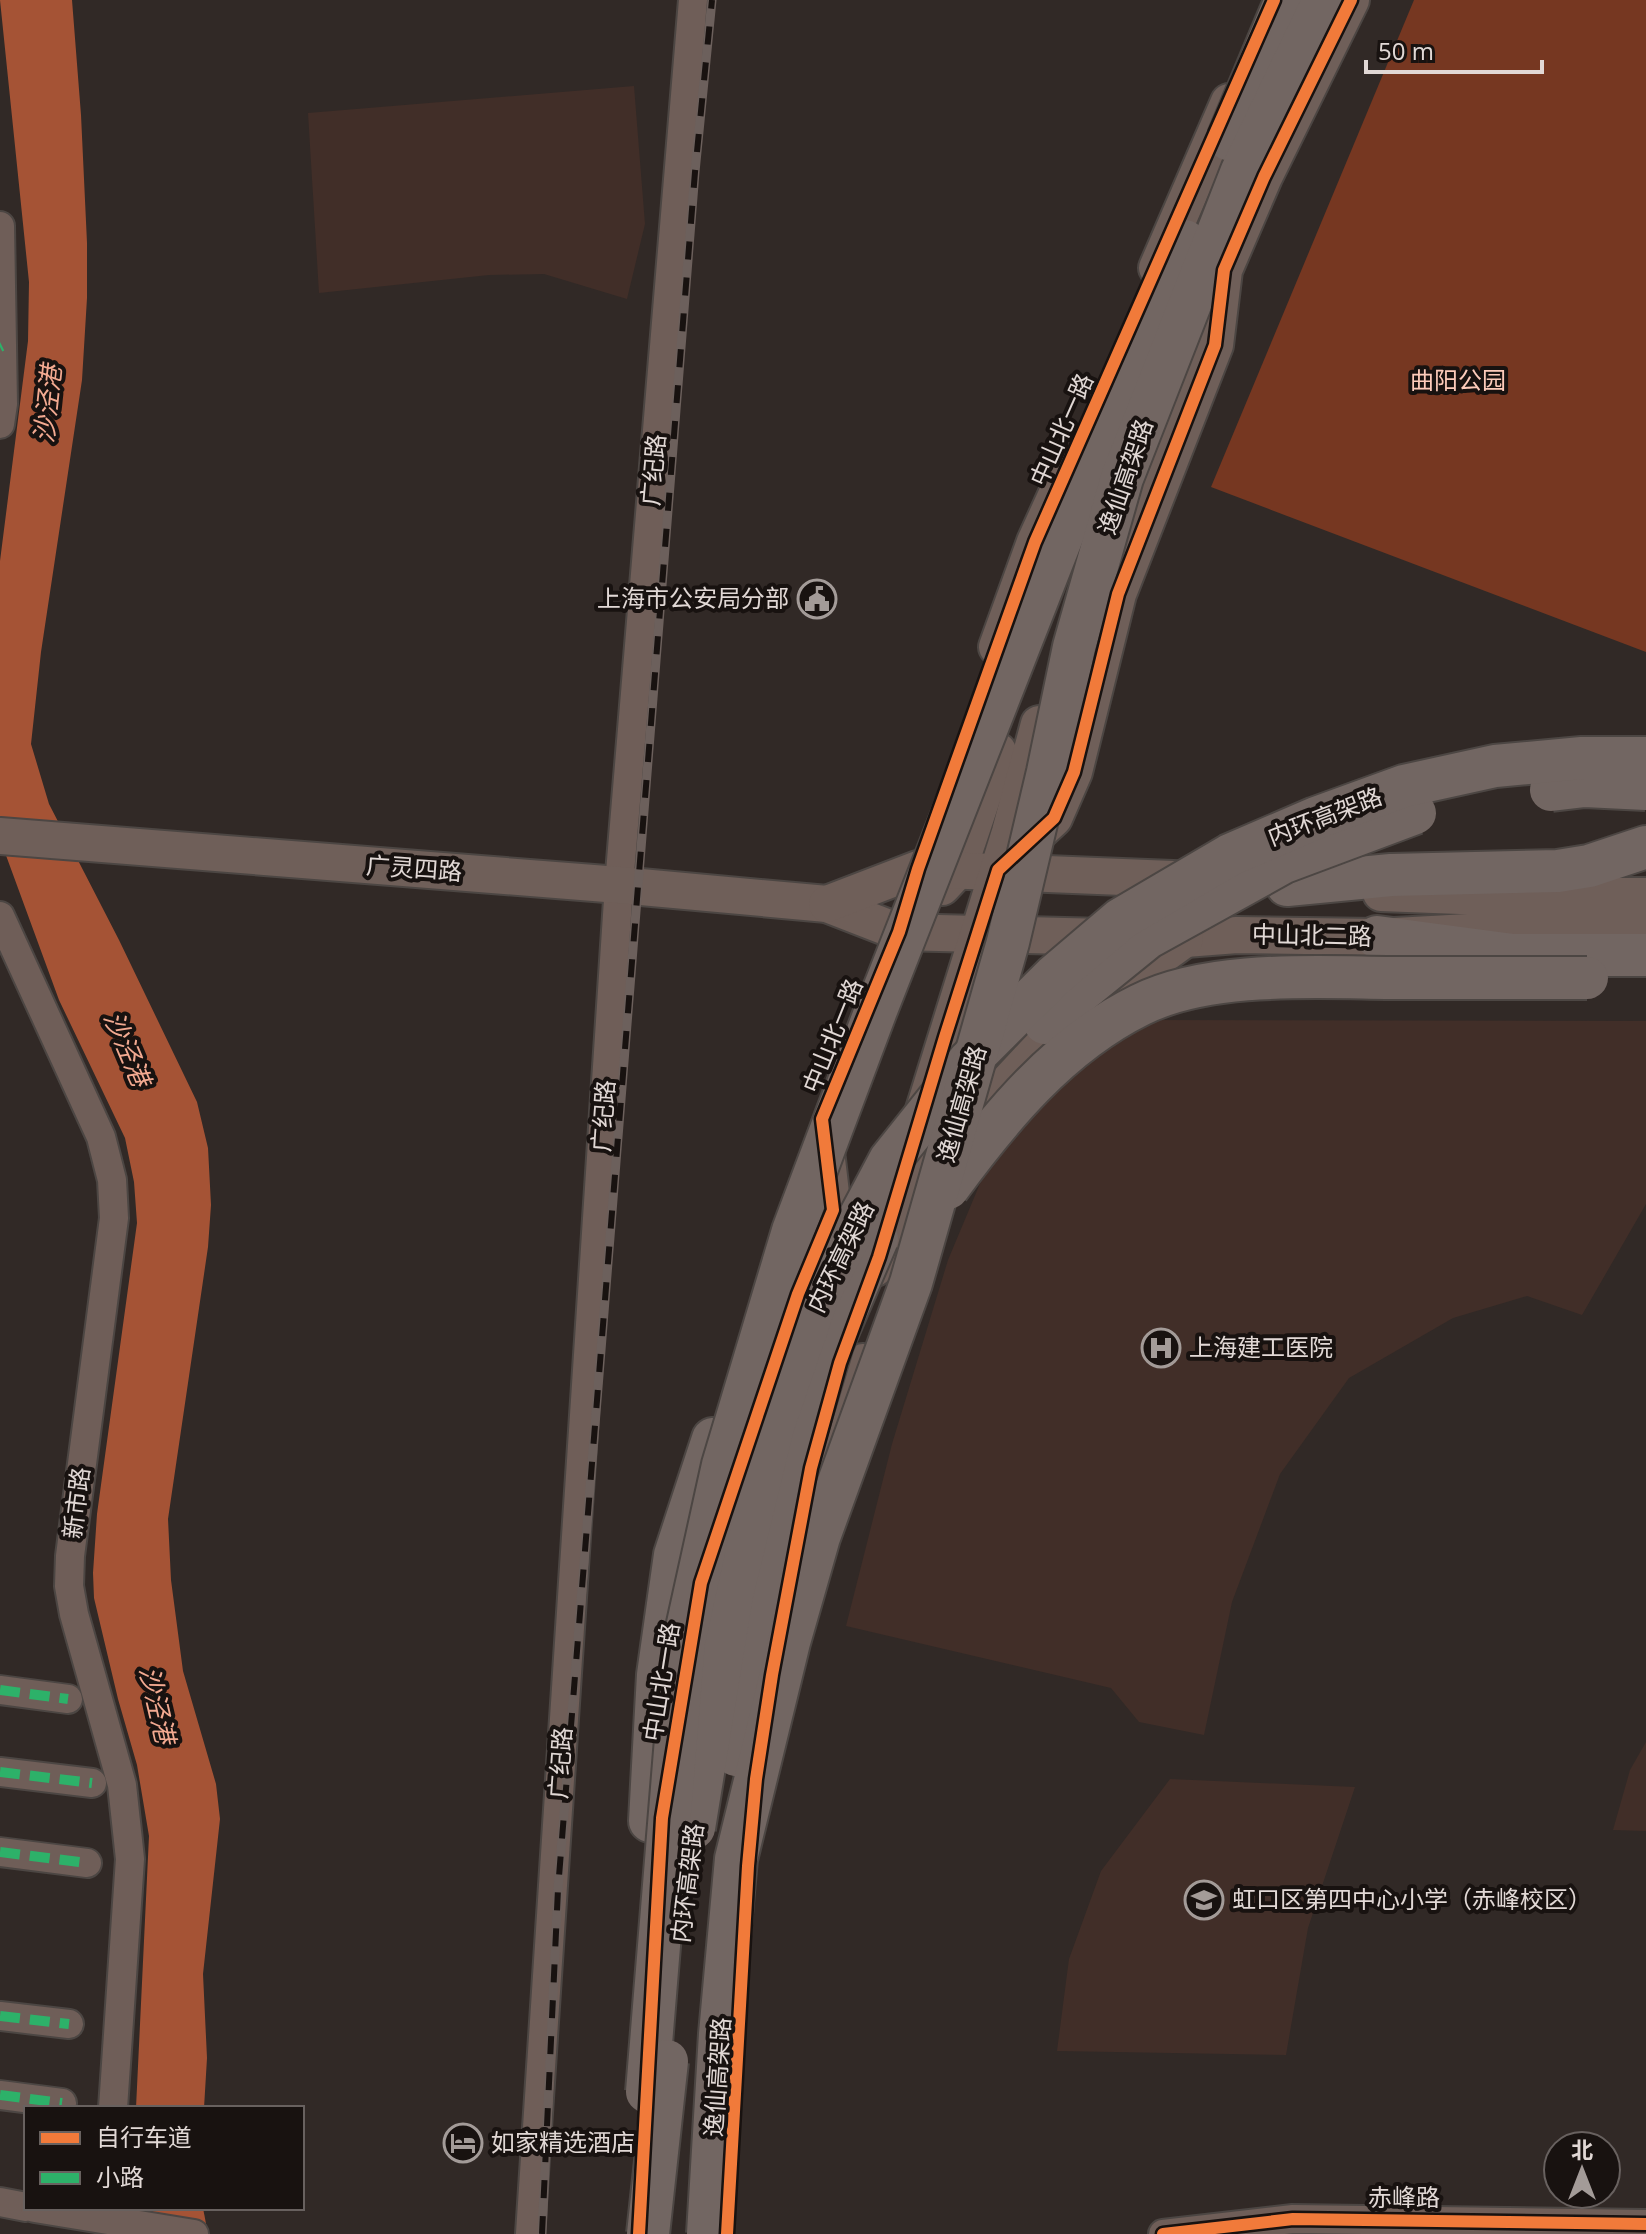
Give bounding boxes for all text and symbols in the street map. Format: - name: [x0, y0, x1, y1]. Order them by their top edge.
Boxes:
- scale bar: [1366, 24, 1542, 74]
- text: 50 m: [1378, 34, 1434, 67]
- water label: 沙泾港: [25, 359, 69, 445]
- park label: 曲阳公园: [1410, 363, 1506, 396]
- street label: 中山北一路: [1021, 368, 1100, 491]
- street label: 逸仙高架路: [1089, 414, 1160, 539]
- street label: 广纪路: [633, 433, 672, 507]
- public building icon: 上海市公安局分部: [796, 578, 838, 620]
- place label: 上海市公安局分部: [597, 581, 789, 614]
- street label: 内环高架路: [1263, 779, 1386, 853]
- street label: 广灵四路: [365, 848, 463, 887]
- street label: 中山北二路: [1252, 917, 1372, 952]
- street label: 中山北一路: [794, 974, 869, 1097]
- water label: 沙泾港: [96, 1006, 161, 1095]
- street label: 逸仙高架路: [928, 1041, 993, 1166]
- street label: 广纪路: [584, 1079, 621, 1153]
- street label: 内环高架路: [799, 1195, 881, 1318]
- hospital icon: 上海建工医院: [1140, 1327, 1182, 1369]
- place label: 上海建工医院: [1189, 1330, 1333, 1363]
- street label: 新市路: [55, 1465, 96, 1541]
- street label: 中山北一路: [635, 1620, 686, 1744]
- water label: 沙泾港: [132, 1663, 185, 1751]
- street label: 广纪路: [541, 1726, 578, 1800]
- street label: 内环高架路: [663, 1821, 710, 1944]
- school or university icon: 虹口区第四中心小学（赤峰校区）: [1183, 1879, 1225, 1921]
- place label: 虹口区第四中心小学（赤峰校区）: [1232, 1882, 1592, 1915]
- street label: 逸仙高架路: [696, 2016, 737, 2138]
- legend: [24, 2106, 304, 2210]
- text: 自行车道: [96, 2120, 192, 2153]
- hotel icon: 如家精选酒店: [442, 2122, 484, 2164]
- place label: 如家精选酒店: [491, 2125, 635, 2158]
- north arrow: [1542, 2130, 1622, 2210]
- text: 北: [1571, 2134, 1593, 2164]
- text: 小路: [96, 2160, 144, 2193]
- street label: 赤峰路: [1368, 2180, 1440, 2213]

